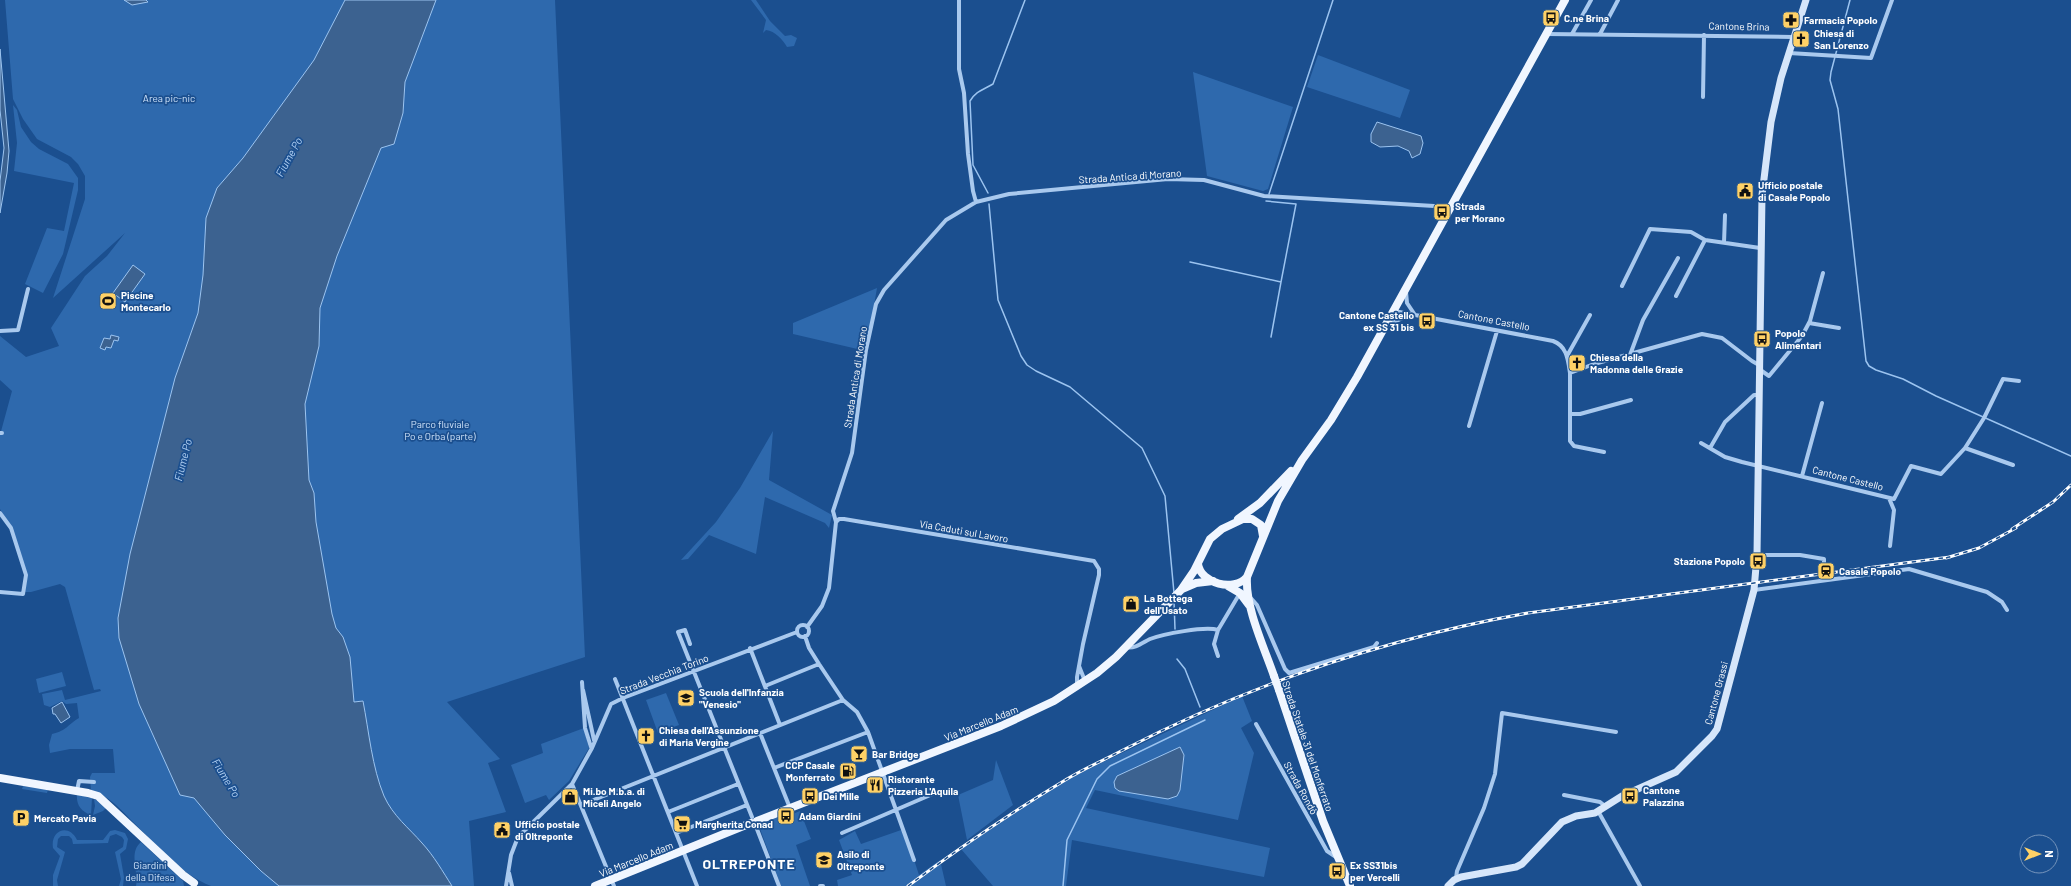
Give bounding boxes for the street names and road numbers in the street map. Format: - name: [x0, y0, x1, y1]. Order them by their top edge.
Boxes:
- street label: Cantone Brina: [1708, 19, 1770, 33]
- street label: Strada Antica di Morano: [1078, 166, 1182, 186]
- street label: Cantone Castello: [1457, 307, 1531, 333]
- street label: Strada Antica di Morano: [841, 325, 869, 429]
- street label: Cantone Castello: [1811, 463, 1885, 493]
- street label: Via Caduti sul Lavoro: [919, 517, 1009, 545]
- street label: Strada Vecchia Torino: [618, 651, 710, 697]
- street label: Cantone Grassi: [1702, 660, 1730, 726]
- street label: Strada Statale 31 del Monferrato: [1280, 679, 1336, 813]
- street label: Via Marcello Adam: [942, 703, 1020, 743]
- street label: Strada Rondò: [1282, 760, 1320, 816]
- street label: Via Marcello Adam: [597, 839, 675, 879]

